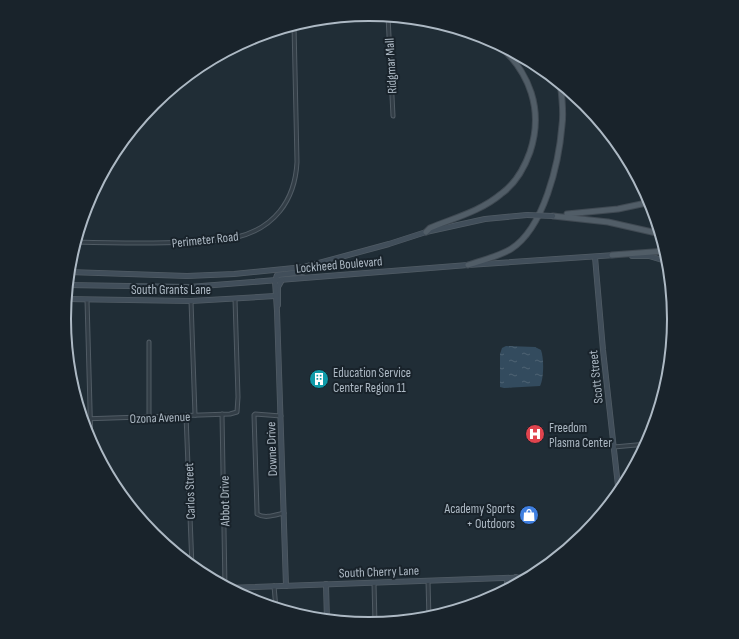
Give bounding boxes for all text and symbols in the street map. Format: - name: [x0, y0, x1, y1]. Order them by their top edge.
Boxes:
- street label: Ridgmar Mall: [382, 38, 400, 94]
- street label: Perimeter Road: [171, 229, 239, 251]
- street label: Lockheed Boulevard: [295, 253, 383, 277]
- street label: South Grants Lane: [131, 282, 211, 298]
- street label: Scott Street: [585, 349, 607, 404]
- place label: Education Service Center Region 11: [333, 365, 411, 396]
- building icon: Education Service Center Region 11: [308, 368, 330, 390]
- street label: Ozona Avenue: [129, 409, 191, 427]
- place label: Freedom Plasma Center: [549, 420, 612, 451]
- street label: Downe Drive: [263, 421, 281, 477]
- hospital icon: Freedom Plasma Center: [524, 423, 546, 445]
- street label: Carlos Street: [181, 462, 199, 520]
- street label: Abbot Drive: [217, 476, 233, 527]
- place label: Academy Sports + Outdoors: [443, 501, 515, 532]
- shop icon: Academy Sports + Outdoors: [518, 504, 540, 526]
- street label: South Cherry Lane: [339, 563, 419, 581]

